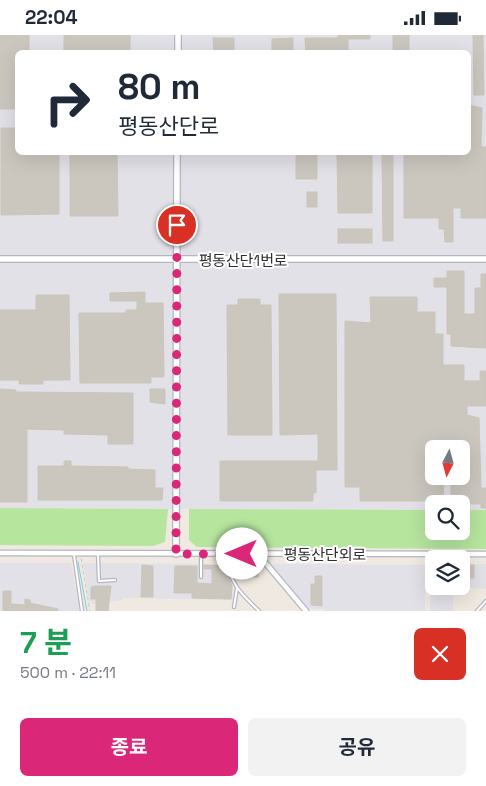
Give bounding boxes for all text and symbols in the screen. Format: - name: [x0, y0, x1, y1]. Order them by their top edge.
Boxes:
- text: 22:04: [25, 5, 78, 30]
- text: 80 m: [118, 65, 200, 109]
- icon: right: [35, 70, 100, 135]
- text: 평동산단로: [118, 112, 219, 140]
- pin: [156, 204, 198, 246]
- icon: arrive: [163, 211, 191, 239]
- street label: 평동산단1번로: [198, 251, 288, 270]
- north arrow: [425, 440, 470, 485]
- map controls: [425, 440, 470, 595]
- button: search: [425, 495, 470, 540]
- position arrow: [215, 527, 267, 579]
- street label: 평동산단외로: [284, 545, 366, 564]
- button: layers: [425, 550, 470, 595]
- text: 7 분: [20, 623, 72, 662]
- button: close: [414, 628, 466, 680]
- text: 500 m · 22:11: [20, 662, 116, 683]
- button: 종료: [20, 718, 238, 776]
- button: 공유: [248, 718, 466, 776]

